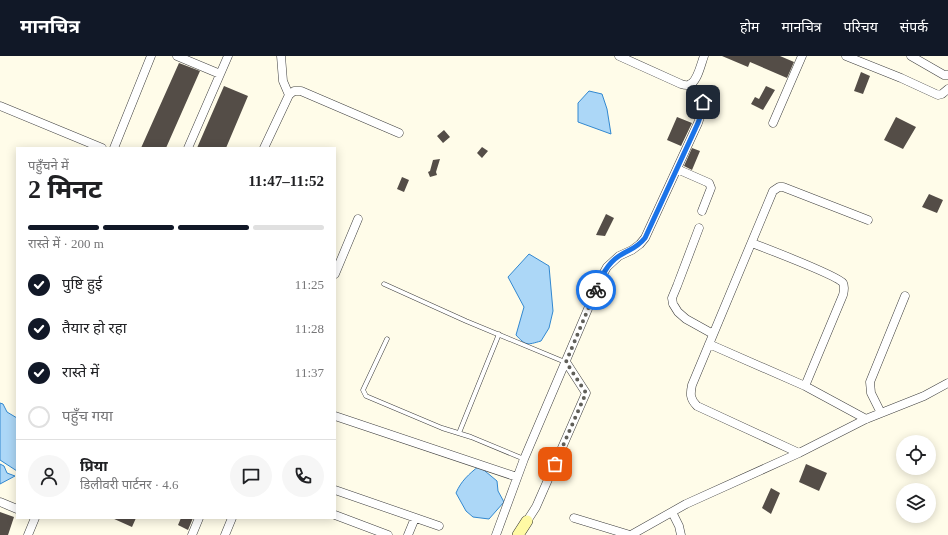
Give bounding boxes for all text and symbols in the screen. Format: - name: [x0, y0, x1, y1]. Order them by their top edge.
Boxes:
- text: मानचित्र: [20, 16, 80, 37]
- text: होम: [740, 20, 759, 35]
- text: मानचित्र: [781, 20, 822, 35]
- text: परिचय: [844, 20, 878, 35]
- text: संपर्क: [900, 20, 928, 35]
- pin: [686, 85, 720, 119]
- icon: home: [692, 91, 714, 113]
- text: पहुँचने में: [28, 158, 69, 173]
- text: 11:47–11:52: [248, 173, 324, 189]
- text: 2 मिनट: [28, 175, 102, 204]
- text: रास्ते में · 200 m: [28, 236, 104, 251]
- courier: [576, 270, 616, 310]
- icon: check: [28, 274, 50, 296]
- text: पुष्टि हुई: [62, 276, 102, 292]
- text: 11:25: [295, 277, 324, 292]
- icon: bike: [585, 279, 607, 301]
- icon: check: [28, 318, 50, 340]
- text: तैयार हो रहा: [62, 320, 127, 336]
- text: 11:28: [295, 321, 324, 336]
- icon: check: [28, 362, 50, 384]
- text: रास्ते में: [62, 364, 99, 380]
- text: 11:37: [295, 365, 324, 380]
- text: पहुँच गया: [62, 408, 113, 424]
- map controls: [896, 435, 936, 523]
- button: locate: [896, 435, 936, 475]
- pin: [538, 447, 572, 481]
- icon: bag: [544, 453, 566, 475]
- button: person: [28, 455, 70, 497]
- button: chat: [230, 455, 272, 497]
- button: phone: [282, 455, 324, 497]
- text: प्रिया: [80, 458, 108, 474]
- text: डिलीवरी पार्टनर · 4.6: [80, 477, 179, 492]
- button: layers: [896, 483, 936, 523]

